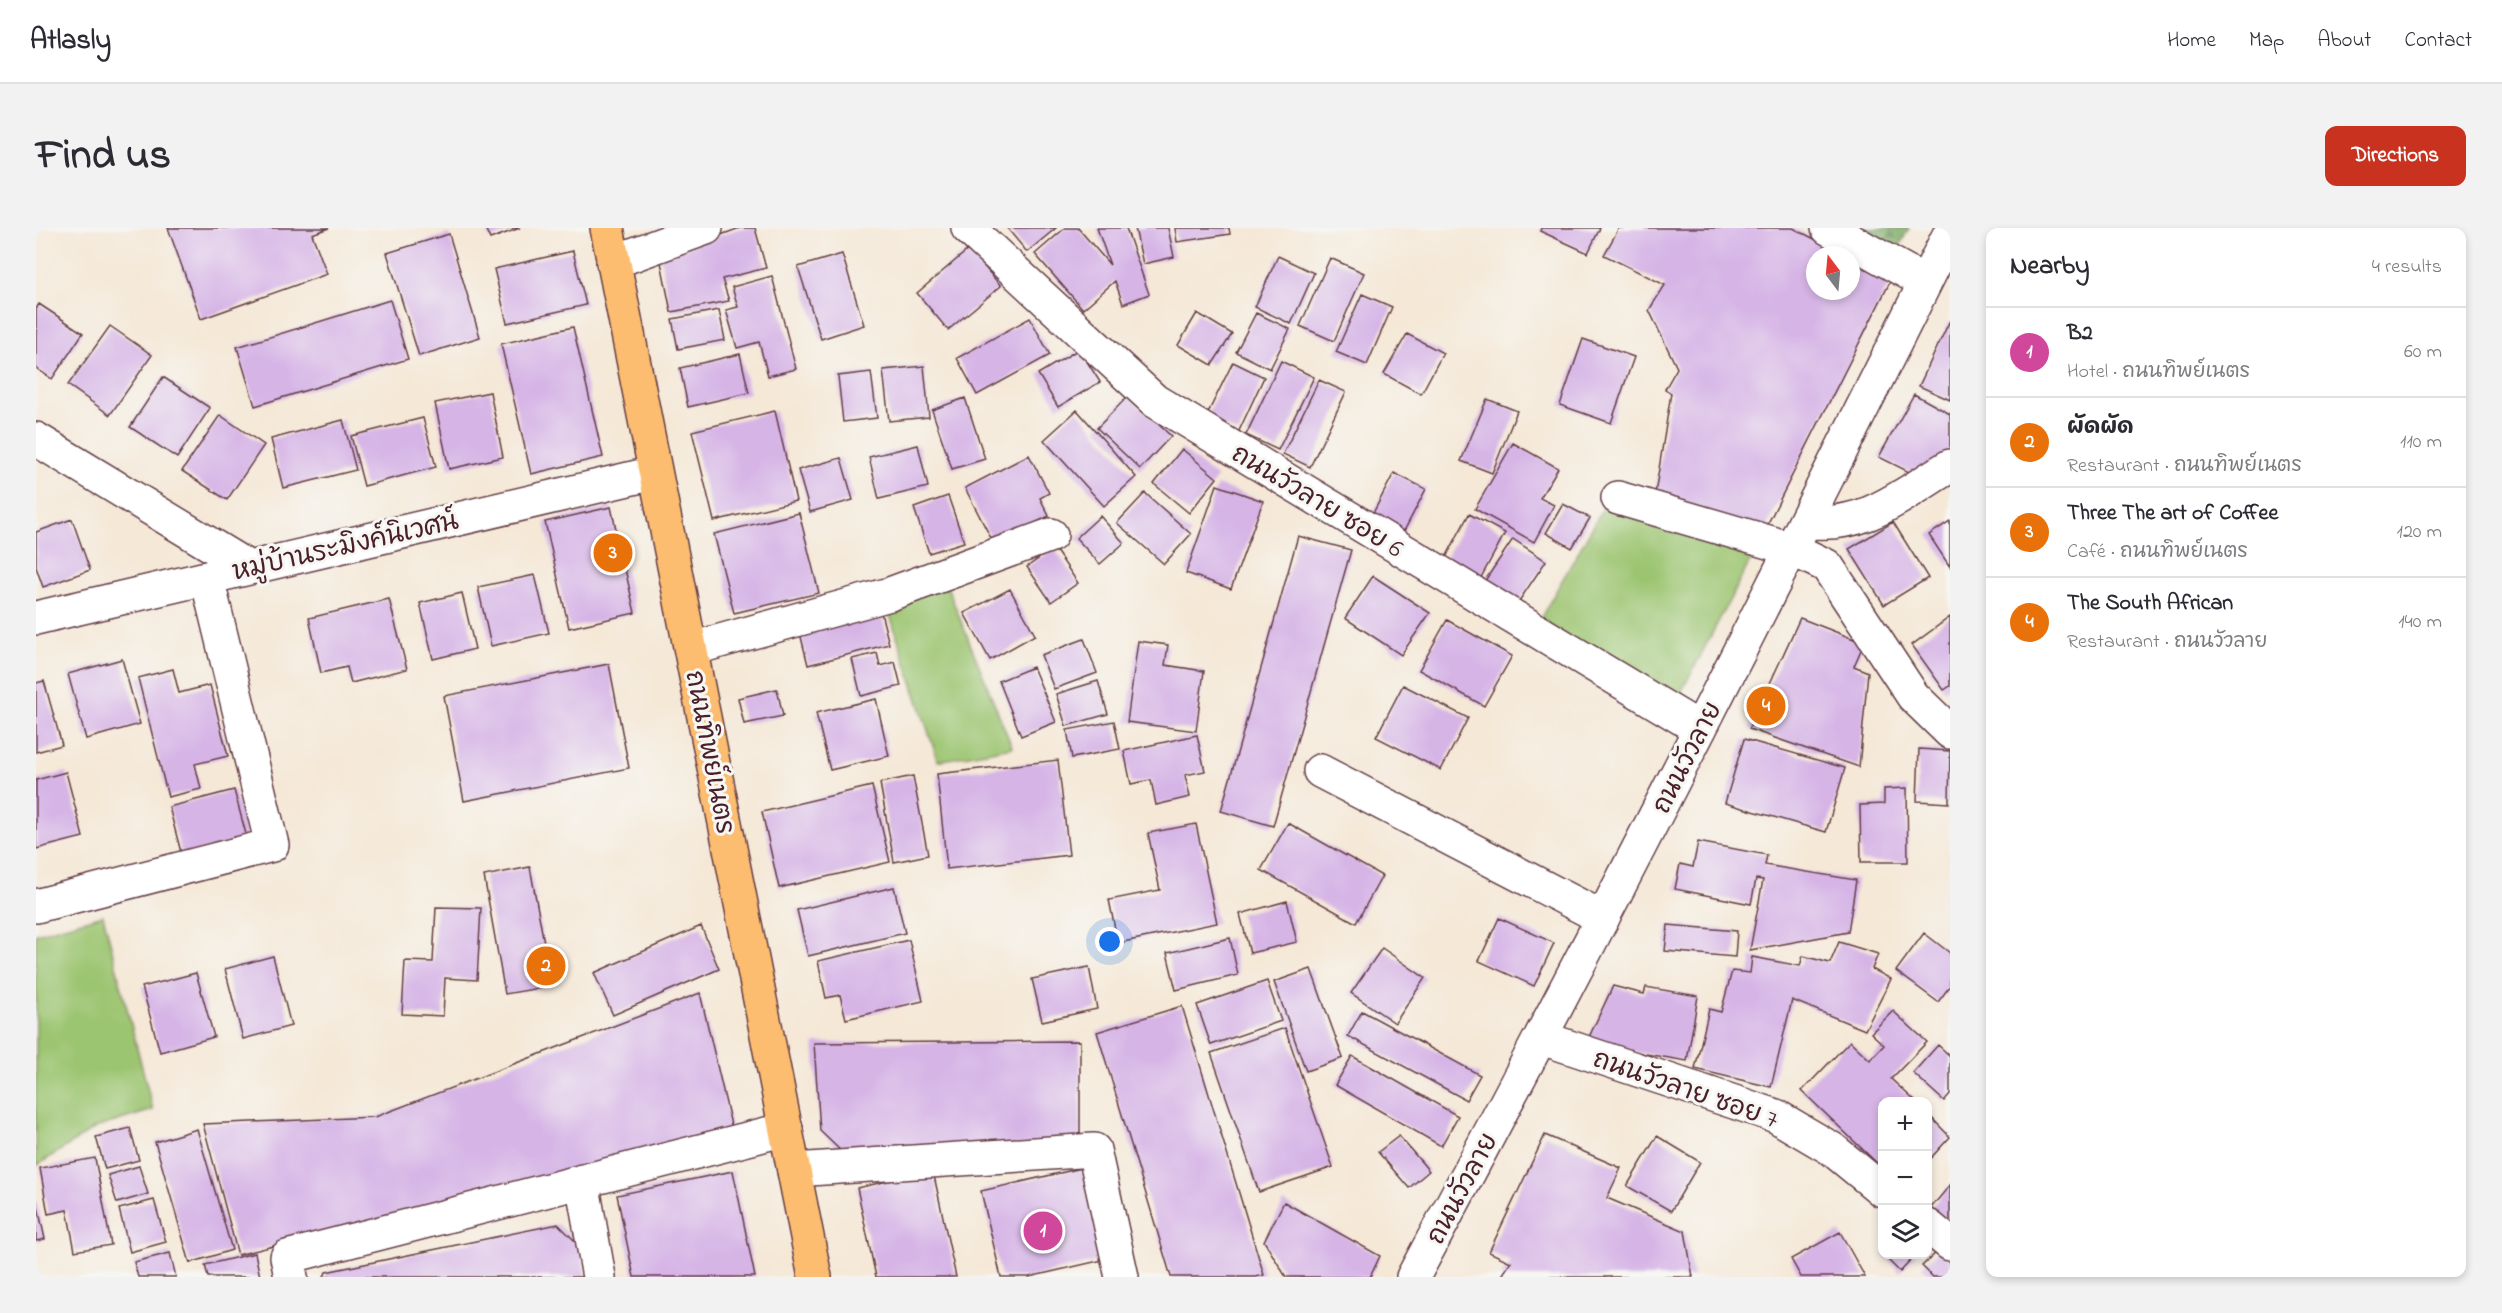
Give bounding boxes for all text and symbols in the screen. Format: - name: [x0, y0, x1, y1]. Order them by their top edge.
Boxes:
- text: Atlasly: [30, 21, 111, 62]
- text: Home: [2167, 26, 2216, 56]
- text: Map: [2249, 26, 2284, 56]
- text: About: [2317, 26, 2371, 56]
- text: Contact: [2404, 26, 2472, 56]
- text: Find us: [36, 126, 171, 187]
- button: Directions: [2325, 126, 2466, 186]
- north arrow: [1806, 246, 1860, 300]
- text: Nearby: [2010, 248, 2089, 286]
- text: 4 results: [2372, 253, 2442, 282]
- text: B2: [2067, 318, 2093, 350]
- text: 1: [2026, 338, 2033, 367]
- text: 60 m: [2404, 338, 2442, 367]
- text: Hotel · ถนนทิพย์เนตร: [2067, 358, 2250, 387]
- text: ผัดผัด: [2067, 412, 2134, 444]
- text: 2: [2025, 428, 2034, 457]
- text: 110 m: [2400, 428, 2442, 457]
- street label: ถนนวัวลาย ซอย 6: [1223, 436, 1410, 569]
- text: Restaurant · ถนนทิพย์เนตร: [2067, 452, 2302, 481]
- text: Three The art of Coffee: [2067, 498, 2278, 530]
- street label: หมู่บ้านระมิงค์นิเวศน์: [229, 503, 463, 592]
- text: 3: [2025, 518, 2034, 547]
- text: 120 m: [2397, 518, 2442, 547]
- pin: 3: [594, 530, 632, 576]
- text: Café · ถนนทิพย์เนตร: [2067, 538, 2248, 567]
- text: The South African: [2067, 588, 2233, 620]
- text: 4: [2025, 608, 2034, 637]
- text: 140 m: [2398, 608, 2442, 637]
- text: Restaurant · ถนนวัวลาย: [2067, 628, 2267, 657]
- street label: ถนนทิพย์เนตร: [674, 667, 743, 838]
- pin: 4: [1746, 684, 1786, 728]
- street label: ถนนวัวลาย: [1644, 696, 1733, 821]
- your location: [1095, 927, 1124, 956]
- pin: 2: [526, 944, 566, 988]
- street label: ถนนวัวลาย ซอย 7: [1587, 1041, 1783, 1140]
- map controls: [1878, 1097, 1932, 1259]
- button: +: [1878, 1097, 1932, 1151]
- street label: ถนนวัวลาย: [1418, 1127, 1509, 1252]
- button: −: [1878, 1151, 1932, 1205]
- button: layers: [1878, 1205, 1932, 1259]
- pin: 1: [1024, 1208, 1062, 1254]

